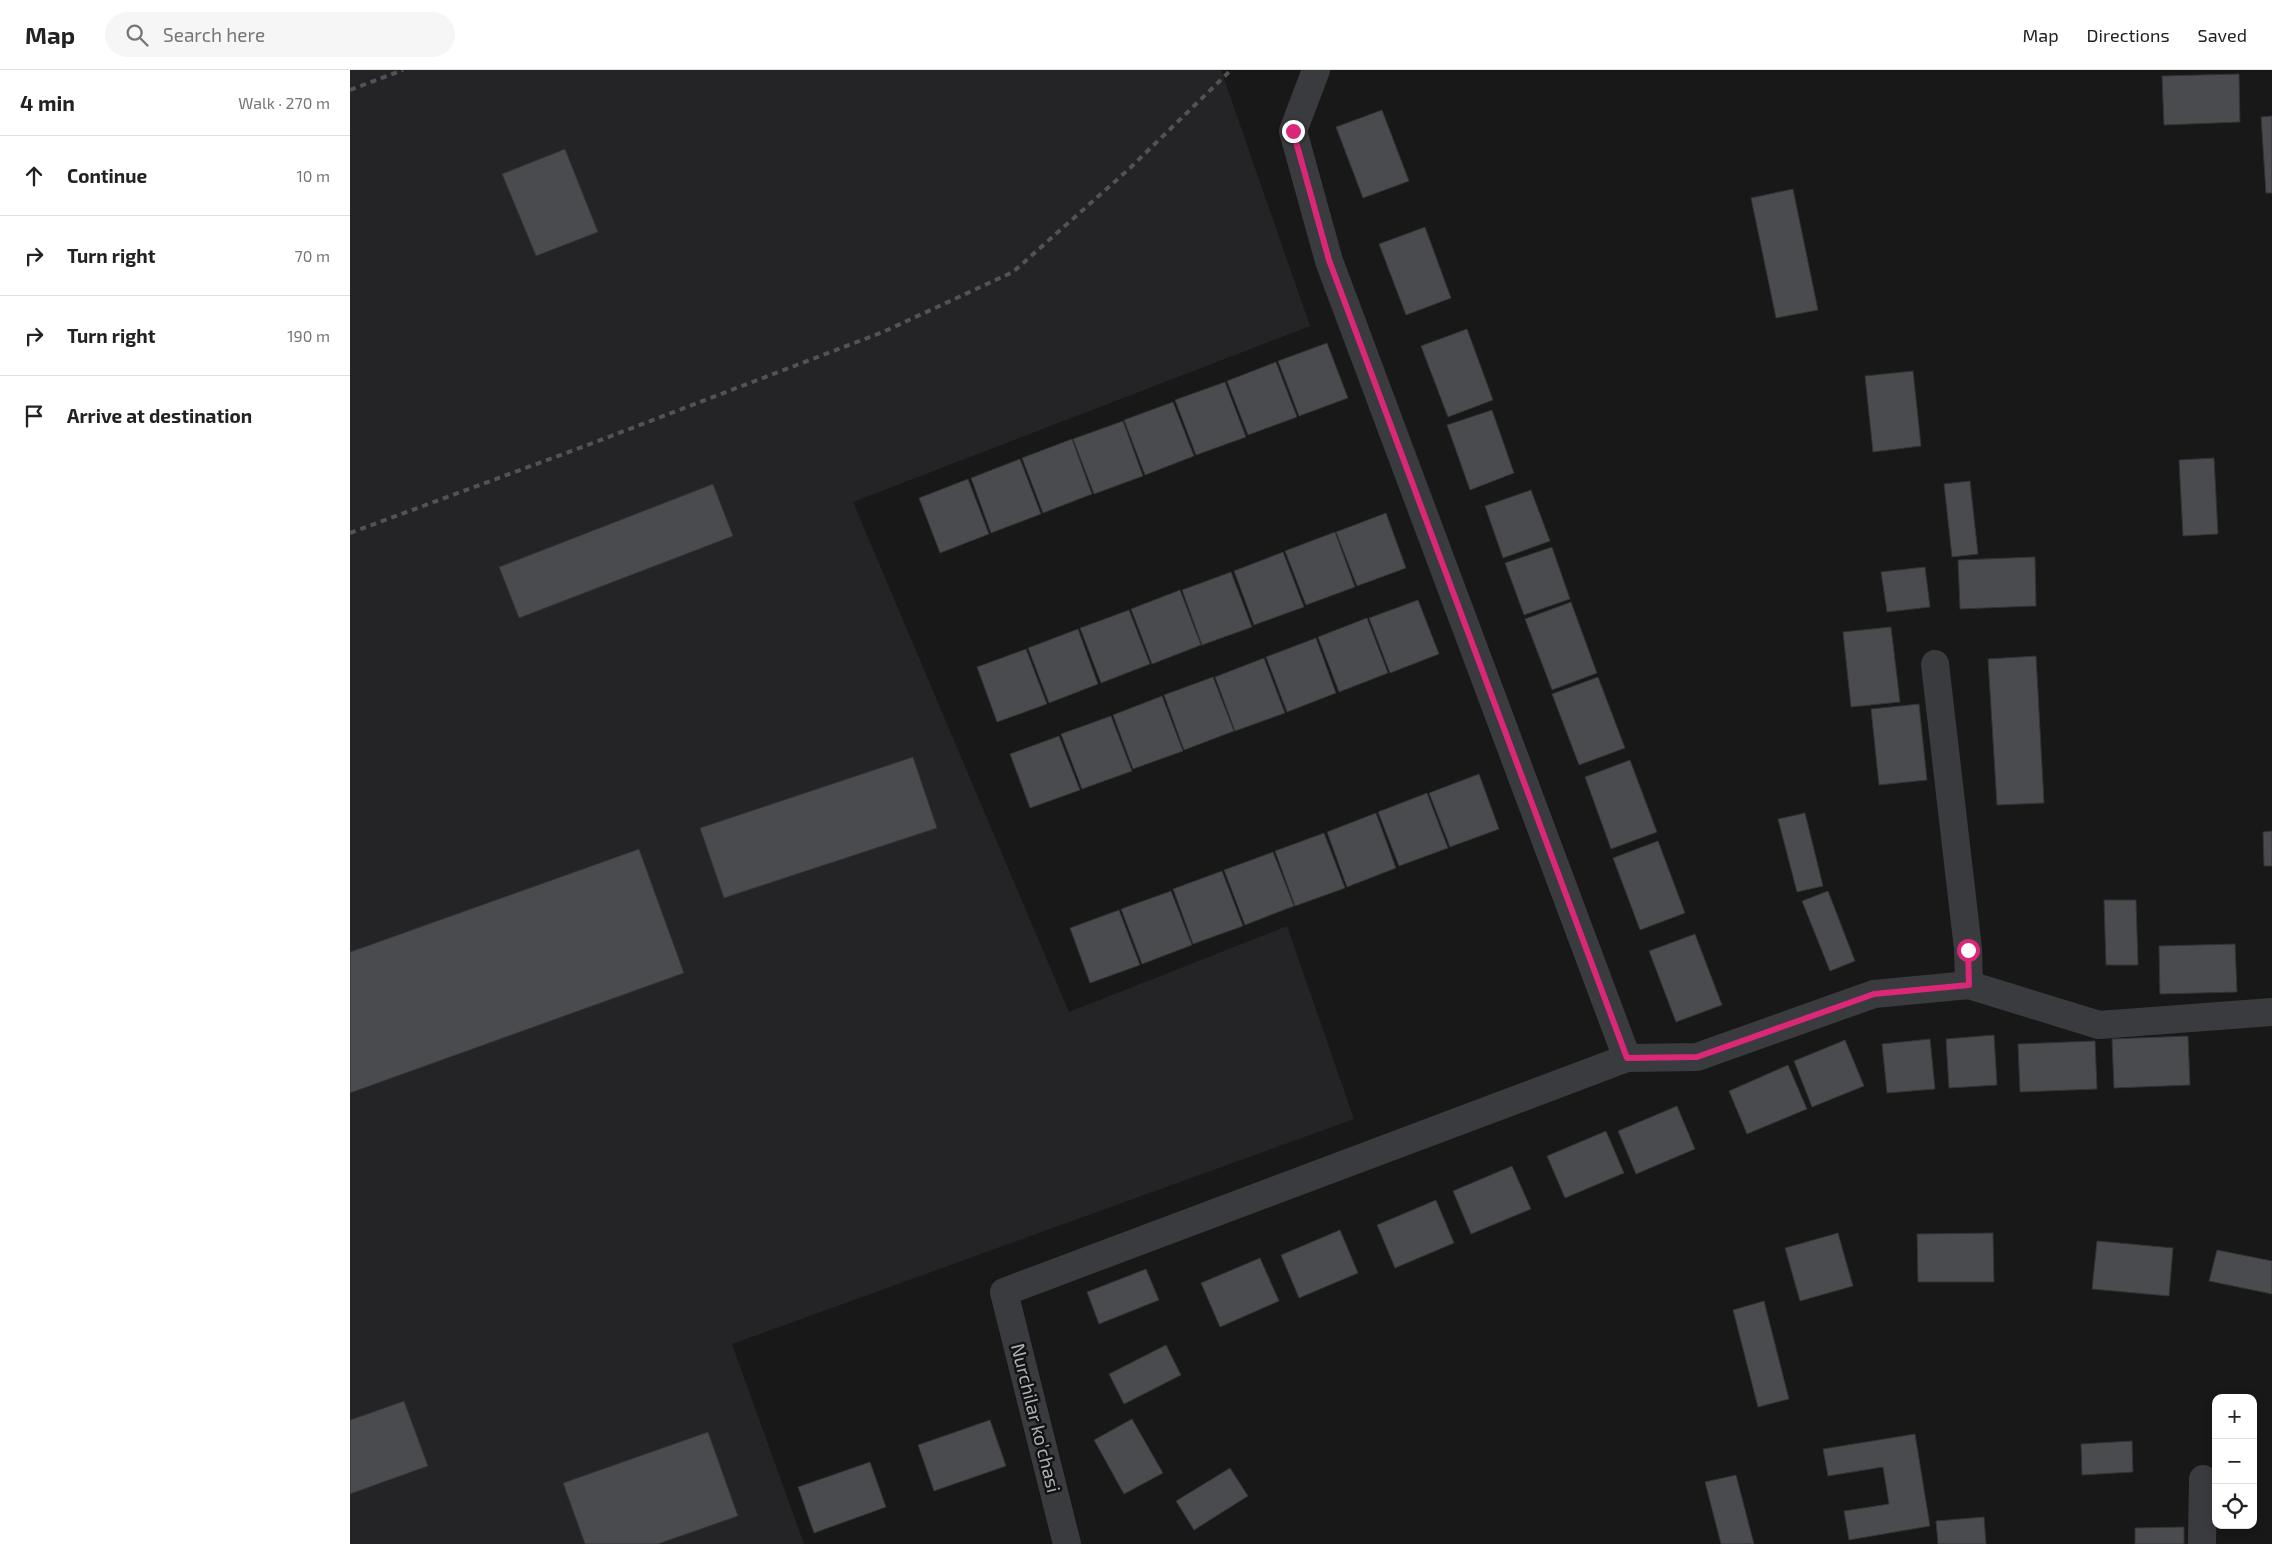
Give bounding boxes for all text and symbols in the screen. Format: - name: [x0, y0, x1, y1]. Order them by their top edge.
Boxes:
- search box: [105, 12, 455, 57]
- text: Map: [25, 20, 75, 49]
- icon: search: [123, 21, 151, 49]
- text: Search here: [163, 23, 265, 46]
- text: Map: [2022, 24, 2059, 46]
- text: Directions: [2087, 24, 2170, 46]
- text: Saved: [2198, 24, 2247, 46]
- text: 4 min: [20, 90, 75, 115]
- text: Walk · 270 m: [238, 93, 330, 112]
- route end: [1282, 120, 1305, 143]
- icon: ahead: [20, 162, 48, 190]
- text: Continue: [67, 164, 147, 187]
- text: 10 m: [296, 166, 330, 185]
- icon: right: [20, 242, 48, 270]
- text: Turn right: [67, 244, 155, 267]
- text: 70 m: [295, 246, 330, 265]
- icon: right: [20, 322, 48, 350]
- text: Turn right: [67, 324, 155, 347]
- text: 190 m: [287, 326, 330, 345]
- icon: arrive: [20, 402, 48, 430]
- text: Arrive at destination: [67, 404, 252, 427]
- route start: [1957, 939, 1980, 962]
- street label: Nurchilar ko'chasi: [1007, 1341, 1066, 1495]
- map controls: [2212, 1394, 2257, 1529]
- button: +: [2212, 1394, 2257, 1439]
- button: −: [2212, 1439, 2257, 1484]
- button: locate: [2212, 1484, 2257, 1529]

